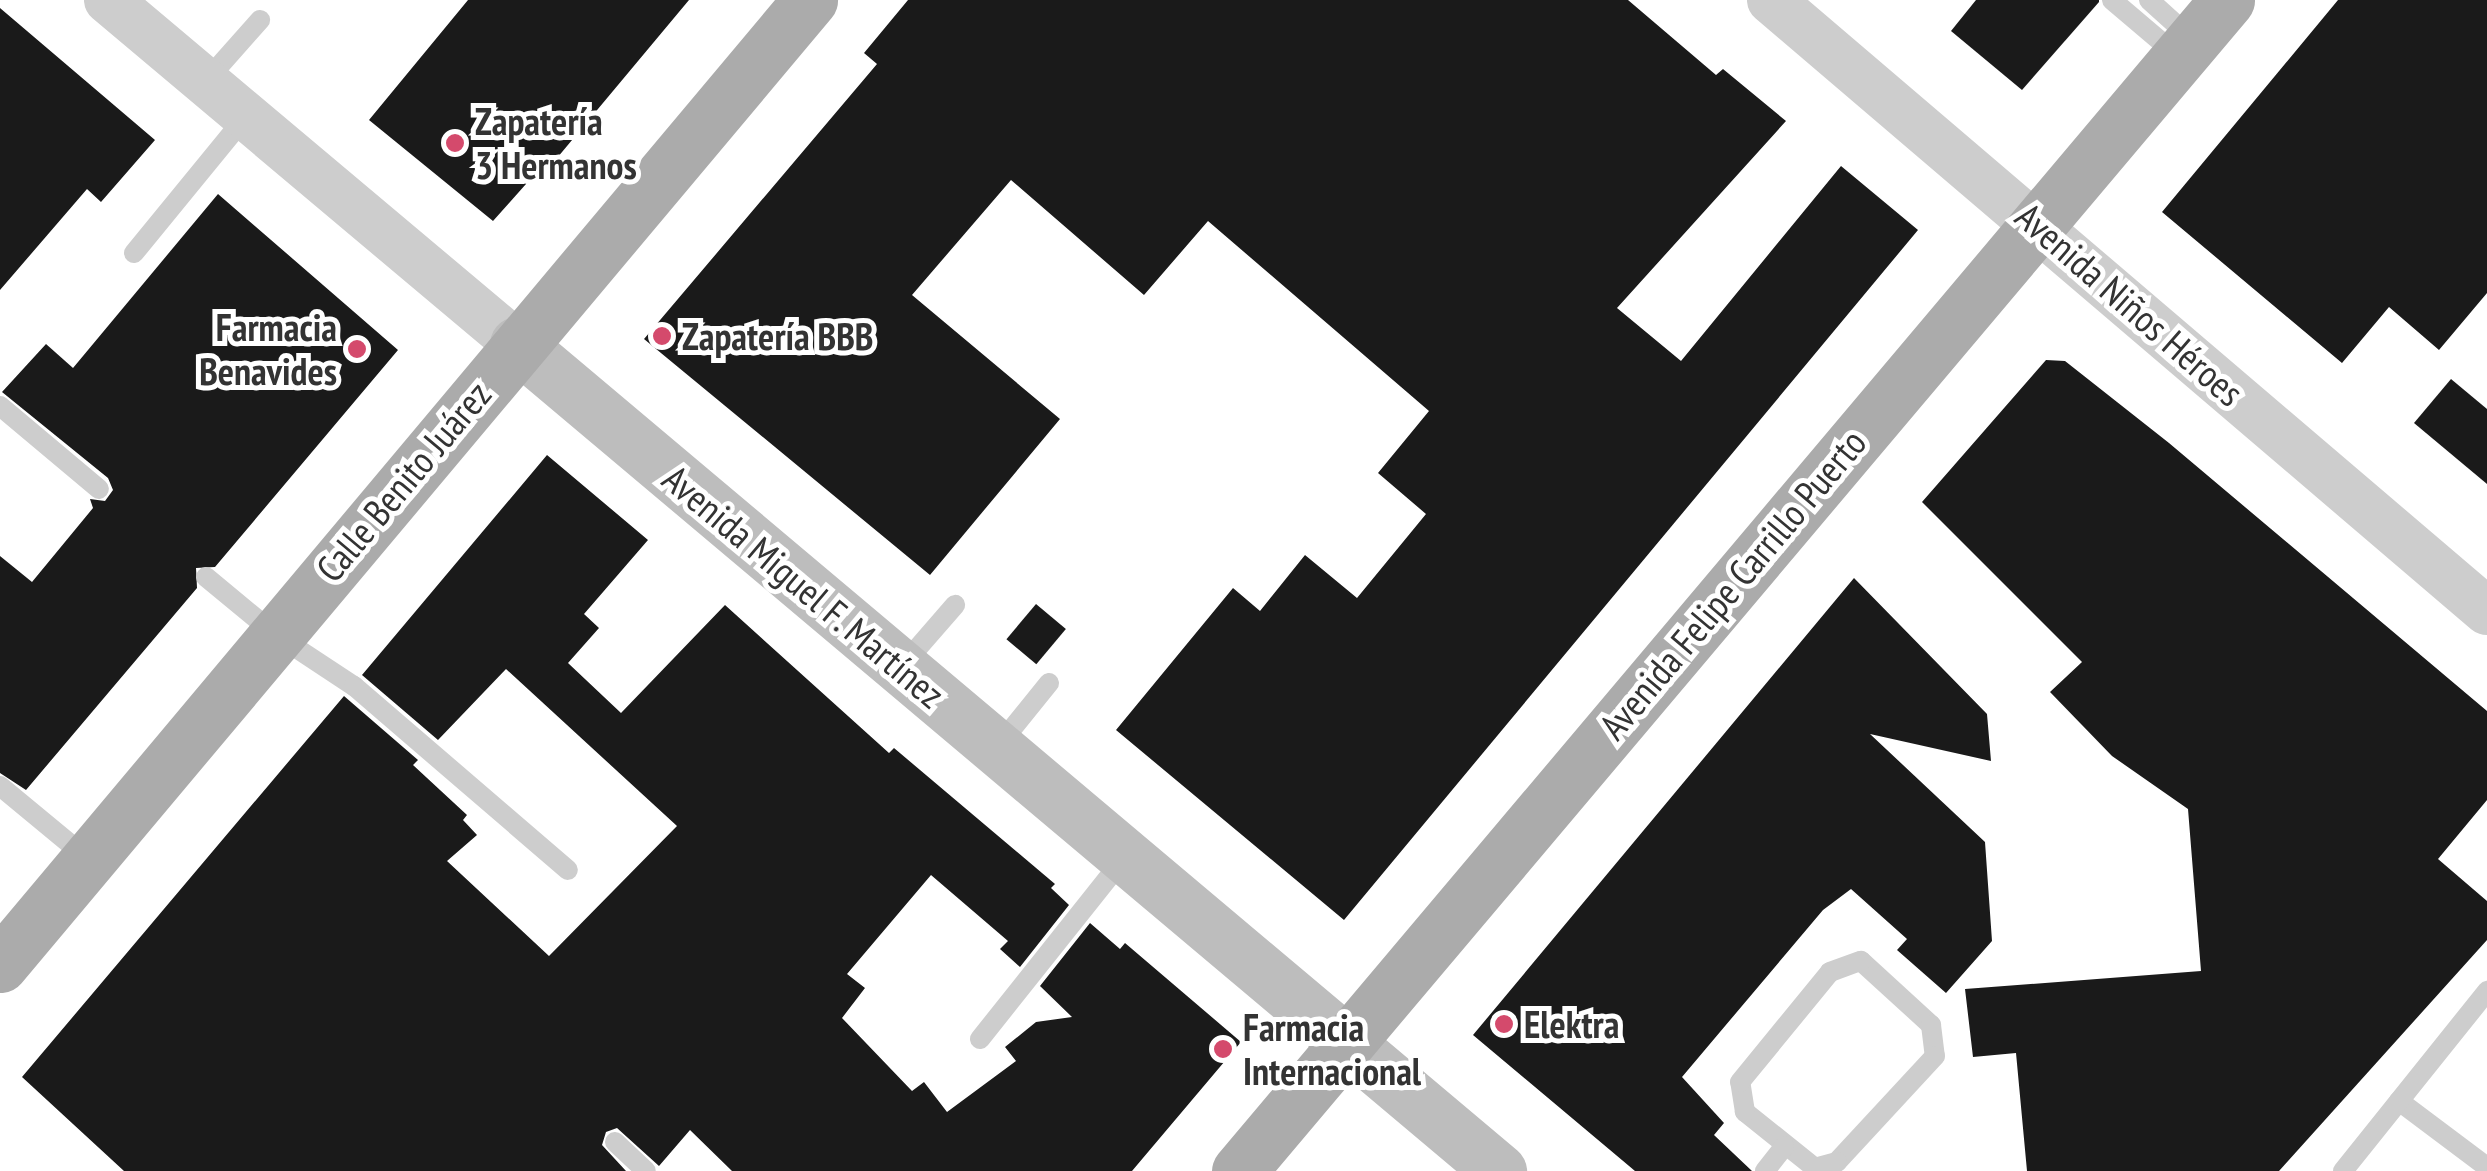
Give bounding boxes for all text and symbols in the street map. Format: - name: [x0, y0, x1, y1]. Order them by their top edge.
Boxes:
- place label: Zapatería 3 Hermanos: [475, 98, 637, 188]
- marker: Zapatería 3 Hermanos: [444, 132, 466, 154]
- street label: Avenida Niños Héroes: [2007, 193, 2253, 415]
- place label: Farmacia Benavides: [199, 304, 337, 394]
- place label: Zapatería BBB: [682, 313, 873, 359]
- marker: Zapatería BBB: [651, 325, 673, 347]
- marker: Farmacia Benavides: [346, 338, 368, 360]
- street label: Calle Benito Juárez: [306, 372, 500, 590]
- street label: Avenida Felipe Carrillo Puerto: [1589, 420, 1875, 748]
- street label: Avenida Miguel F. Martínez: [653, 454, 955, 718]
- place label: Elektra: [1524, 1001, 1619, 1047]
- place label: Farmacia Internacional: [1243, 1004, 1421, 1094]
- marker: Elektra: [1493, 1013, 1515, 1035]
- marker: Farmacia Internacional: [1212, 1038, 1234, 1060]

